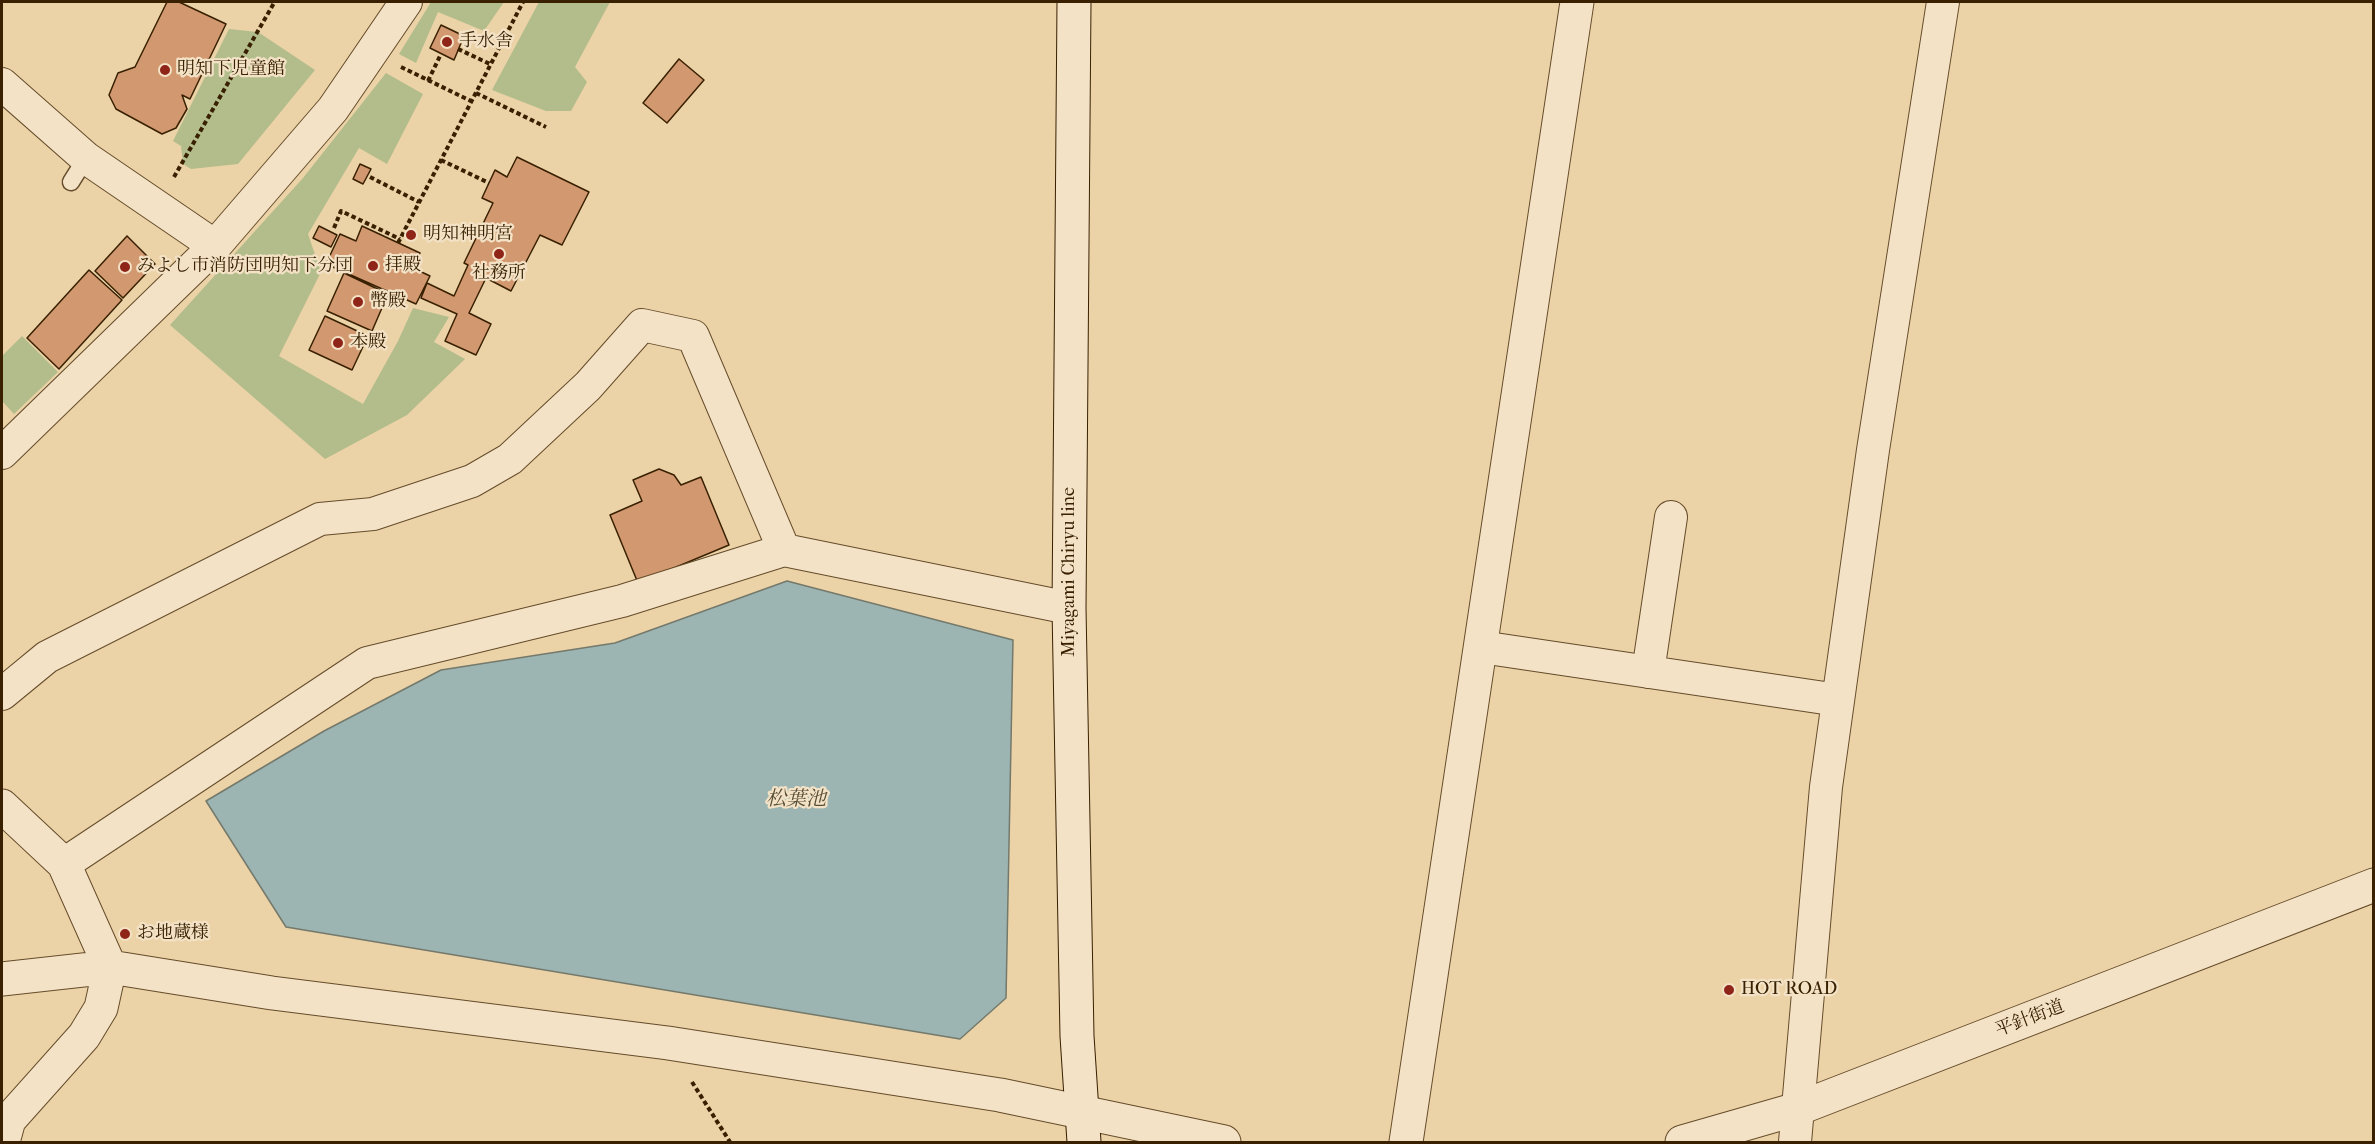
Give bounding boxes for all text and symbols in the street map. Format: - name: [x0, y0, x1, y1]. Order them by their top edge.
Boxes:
- place label: 手水舎: [459, 31, 513, 53]
- marker: 手水舎: [440, 35, 454, 49]
- place label: 明知下児童館: [177, 59, 285, 81]
- marker: 明知下児童館: [158, 63, 172, 77]
- place label: 明知神明宮: [423, 224, 513, 246]
- marker: 明知神明宮: [404, 228, 418, 242]
- marker: 社務所: [492, 247, 506, 261]
- place label: 拝殿: [385, 255, 421, 277]
- place label: みよし市消防団明知下分団: [137, 256, 353, 278]
- marker: 拝殿: [366, 259, 380, 273]
- marker: みよし市消防団明知下分団: [118, 260, 132, 274]
- place label: 社務所: [472, 263, 526, 285]
- place label: 幣殿: [370, 291, 406, 313]
- marker: 幣殿: [351, 295, 365, 309]
- place label: 本殿: [350, 332, 386, 354]
- marker: 本殿: [331, 336, 345, 350]
- street label: Miyagami Chiryu line: [1059, 487, 1081, 657]
- water label: 松葉池: [766, 788, 826, 812]
- place label: お地蔵様: [137, 923, 209, 945]
- marker: お地蔵様: [118, 927, 132, 941]
- place label: HOT ROAD: [1741, 979, 1837, 1001]
- marker: HOT ROAD: [1722, 983, 1736, 997]
- street label: 平針街道: [1993, 996, 2067, 1042]

